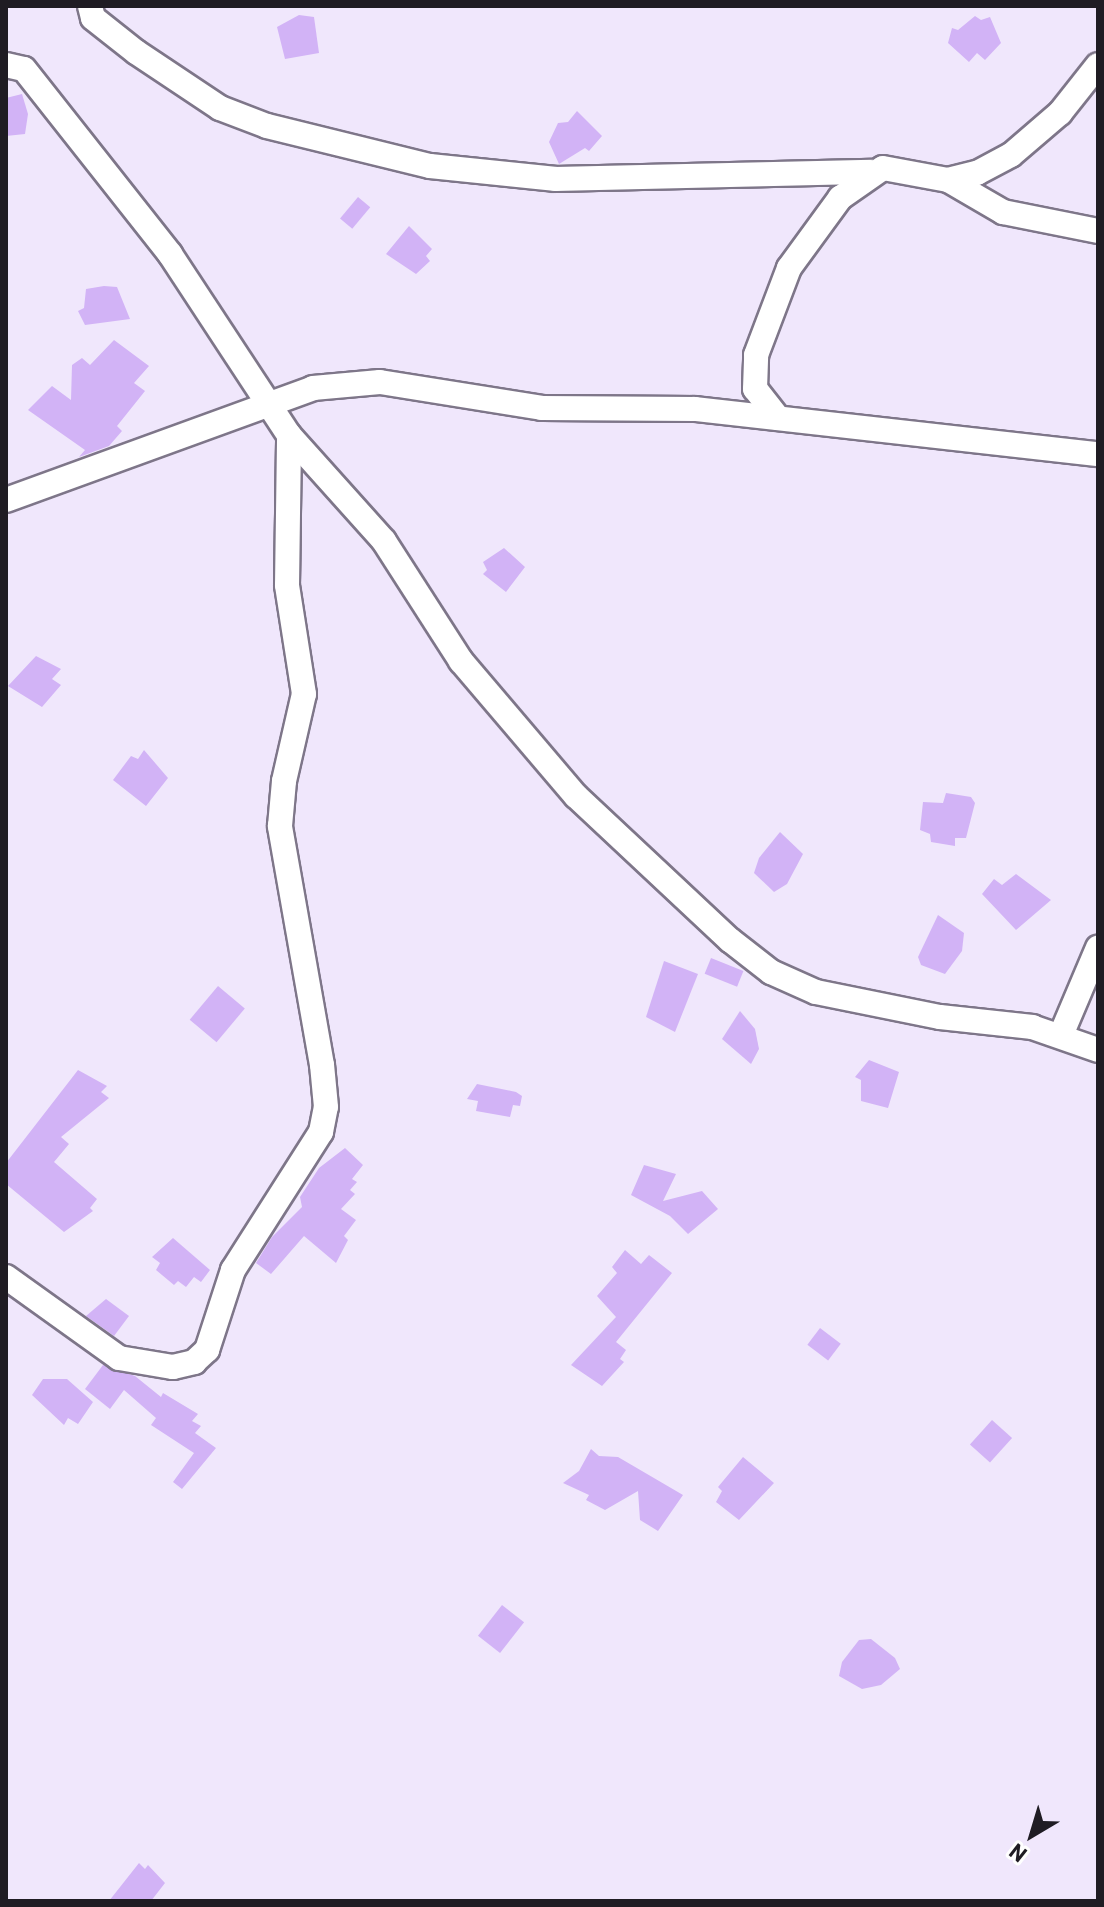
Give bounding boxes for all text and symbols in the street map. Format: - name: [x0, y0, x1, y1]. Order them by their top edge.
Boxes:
- north arrow: [992, 1795, 1072, 1875]
- text: N: [1003, 1839, 1031, 1869]

